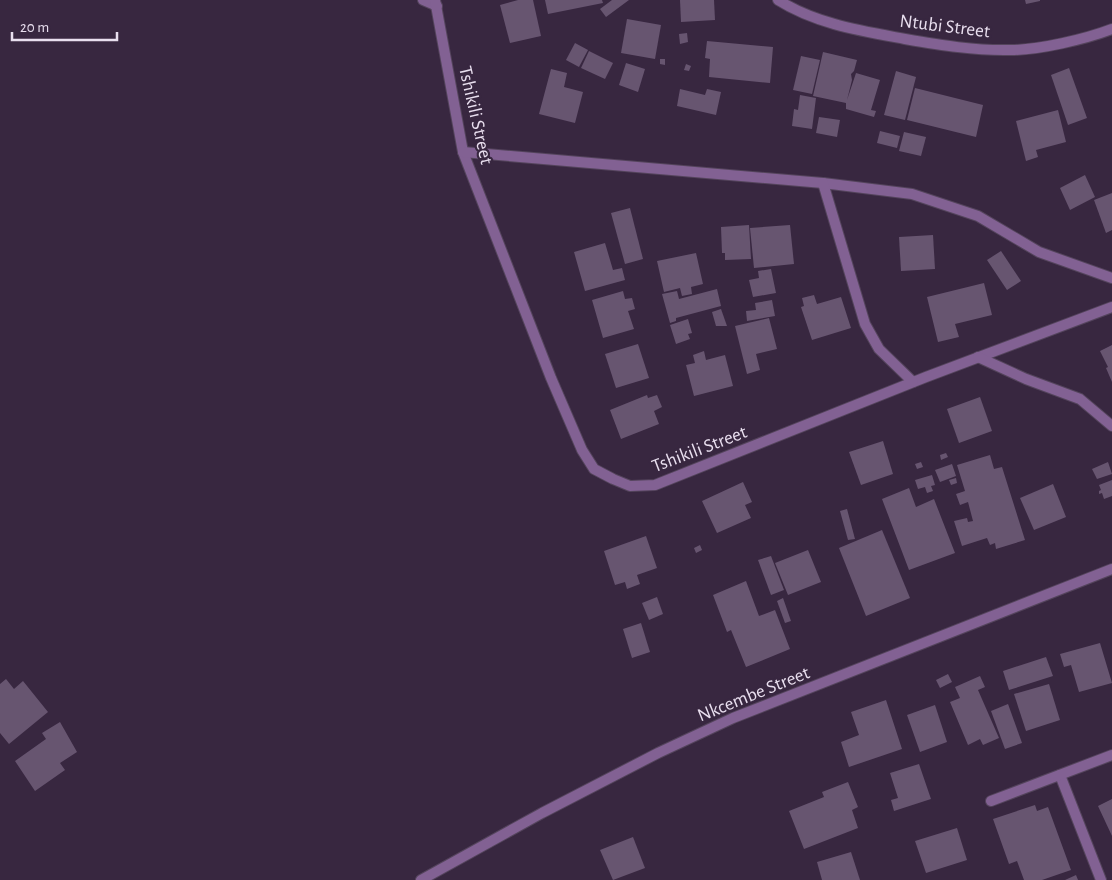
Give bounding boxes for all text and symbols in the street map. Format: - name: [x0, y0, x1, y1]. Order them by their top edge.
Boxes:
- scale bar: [12, 10, 118, 42]
- street label: Ntubi Street: [899, 12, 991, 41]
- text: 20 m: [20, 20, 49, 35]
- street label: Tshikili Street: [455, 64, 496, 166]
- street label: Tshikili Street: [649, 423, 750, 476]
- street label: Nkcembe Street: [695, 663, 812, 725]

